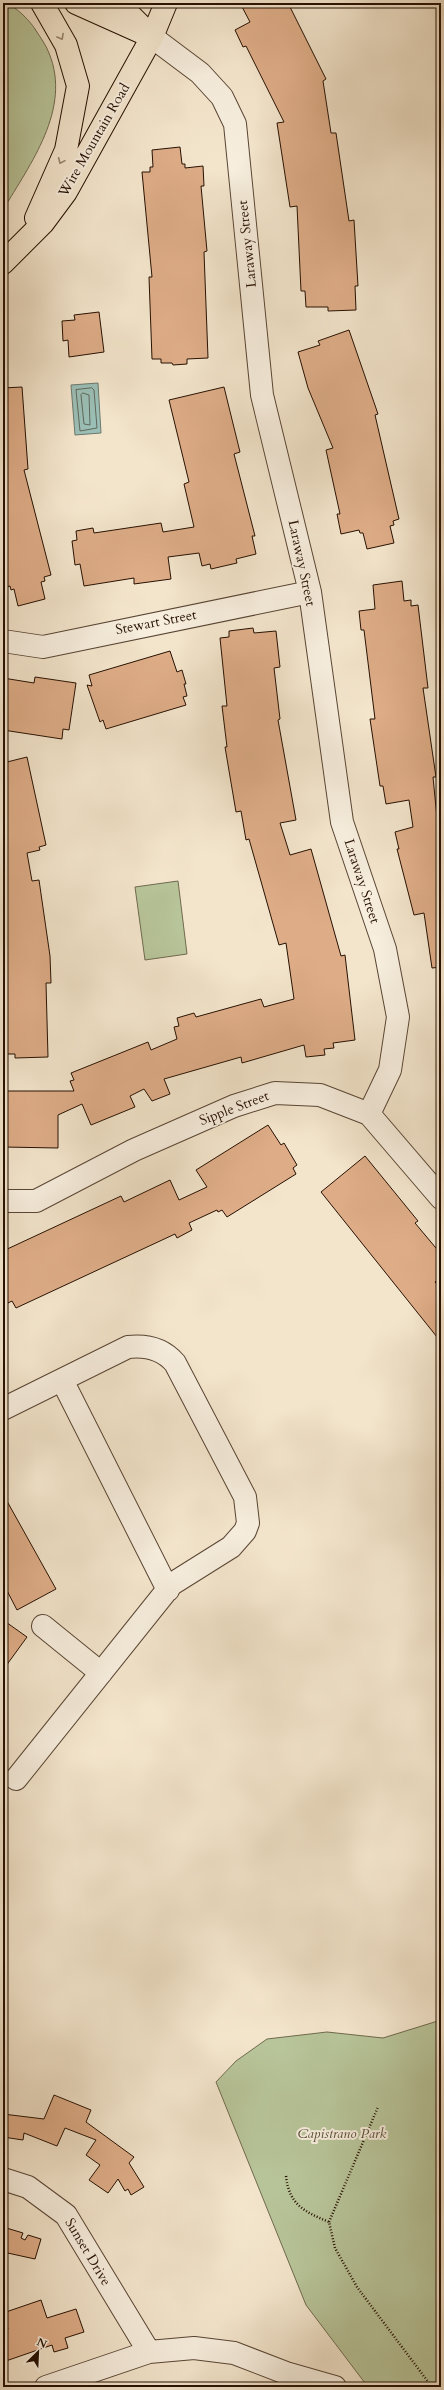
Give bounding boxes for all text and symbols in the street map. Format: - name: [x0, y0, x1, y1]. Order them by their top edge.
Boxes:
- one-way arrow: [57, 33, 64, 40]
- street label: Wire Mountain Road: [53, 79, 134, 201]
- one-way arrow: [58, 157, 66, 165]
- street label: Laraway Street: [233, 199, 261, 289]
- street label: Laraway Street: [284, 518, 321, 608]
- street label: Stewart Street: [114, 605, 199, 639]
- street label: Laraway Street: [339, 836, 385, 926]
- street label: Sipple Street: [196, 1086, 272, 1130]
- park label: Capistrano Park: [297, 2124, 387, 2143]
- street label: Sunset Drive: [60, 2215, 116, 2289]
- north arrow: [18, 2332, 58, 2372]
- text: N: [34, 2335, 50, 2352]

